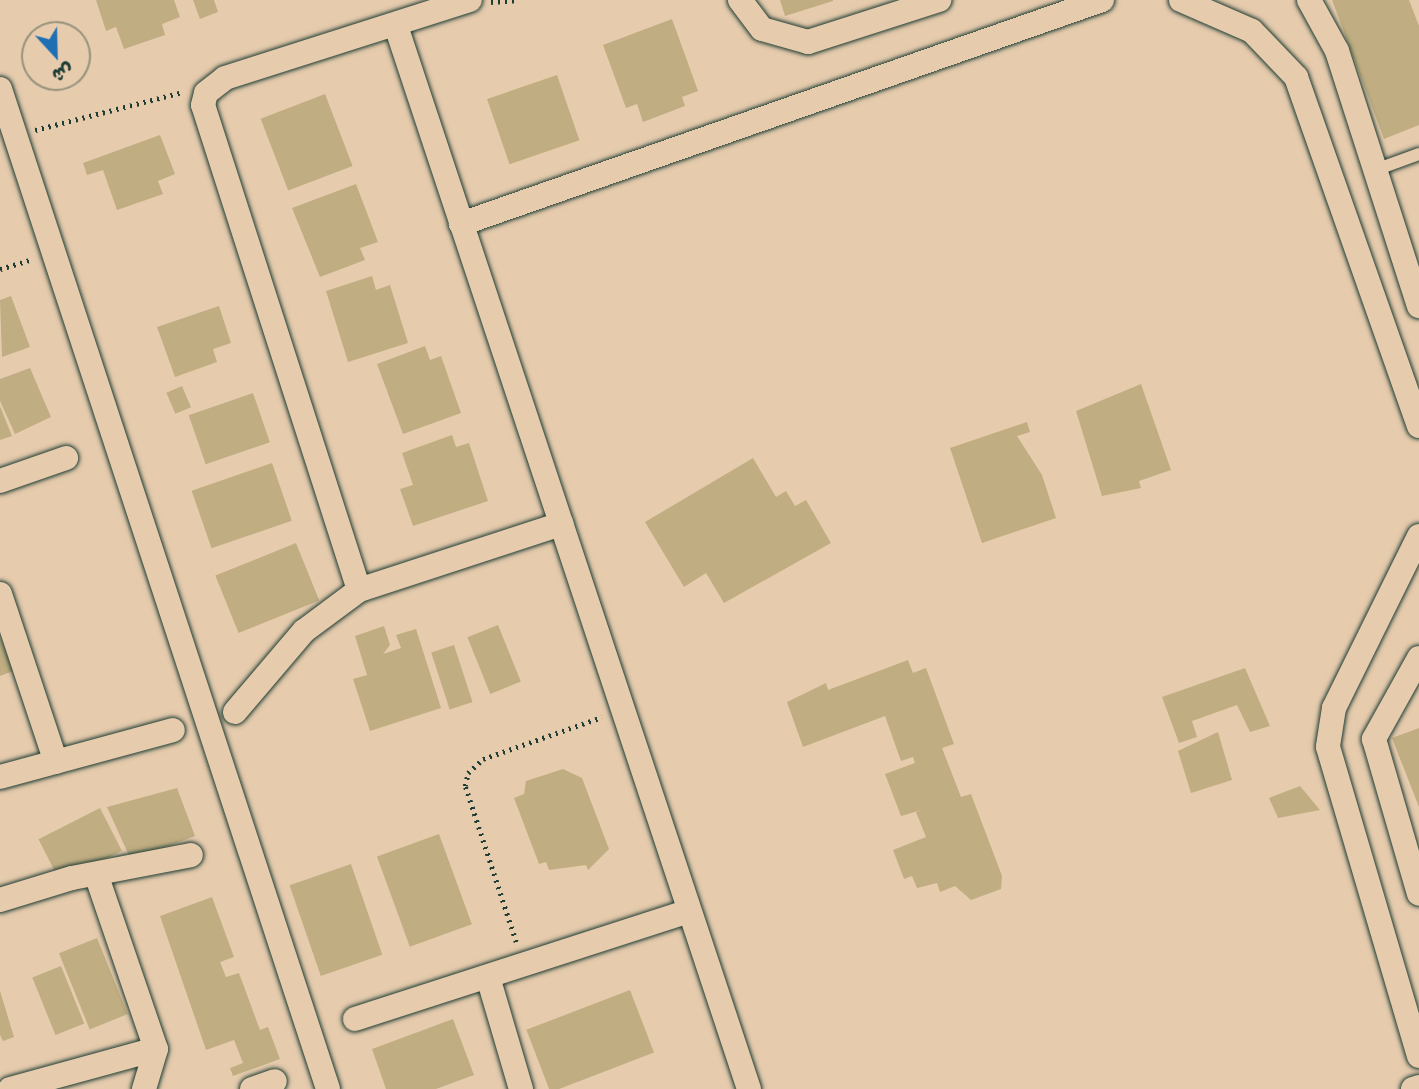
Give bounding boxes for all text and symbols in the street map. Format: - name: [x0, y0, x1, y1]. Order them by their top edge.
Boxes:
- north arrow: [21, 21, 91, 91]
- text: ش: [49, 59, 78, 90]

